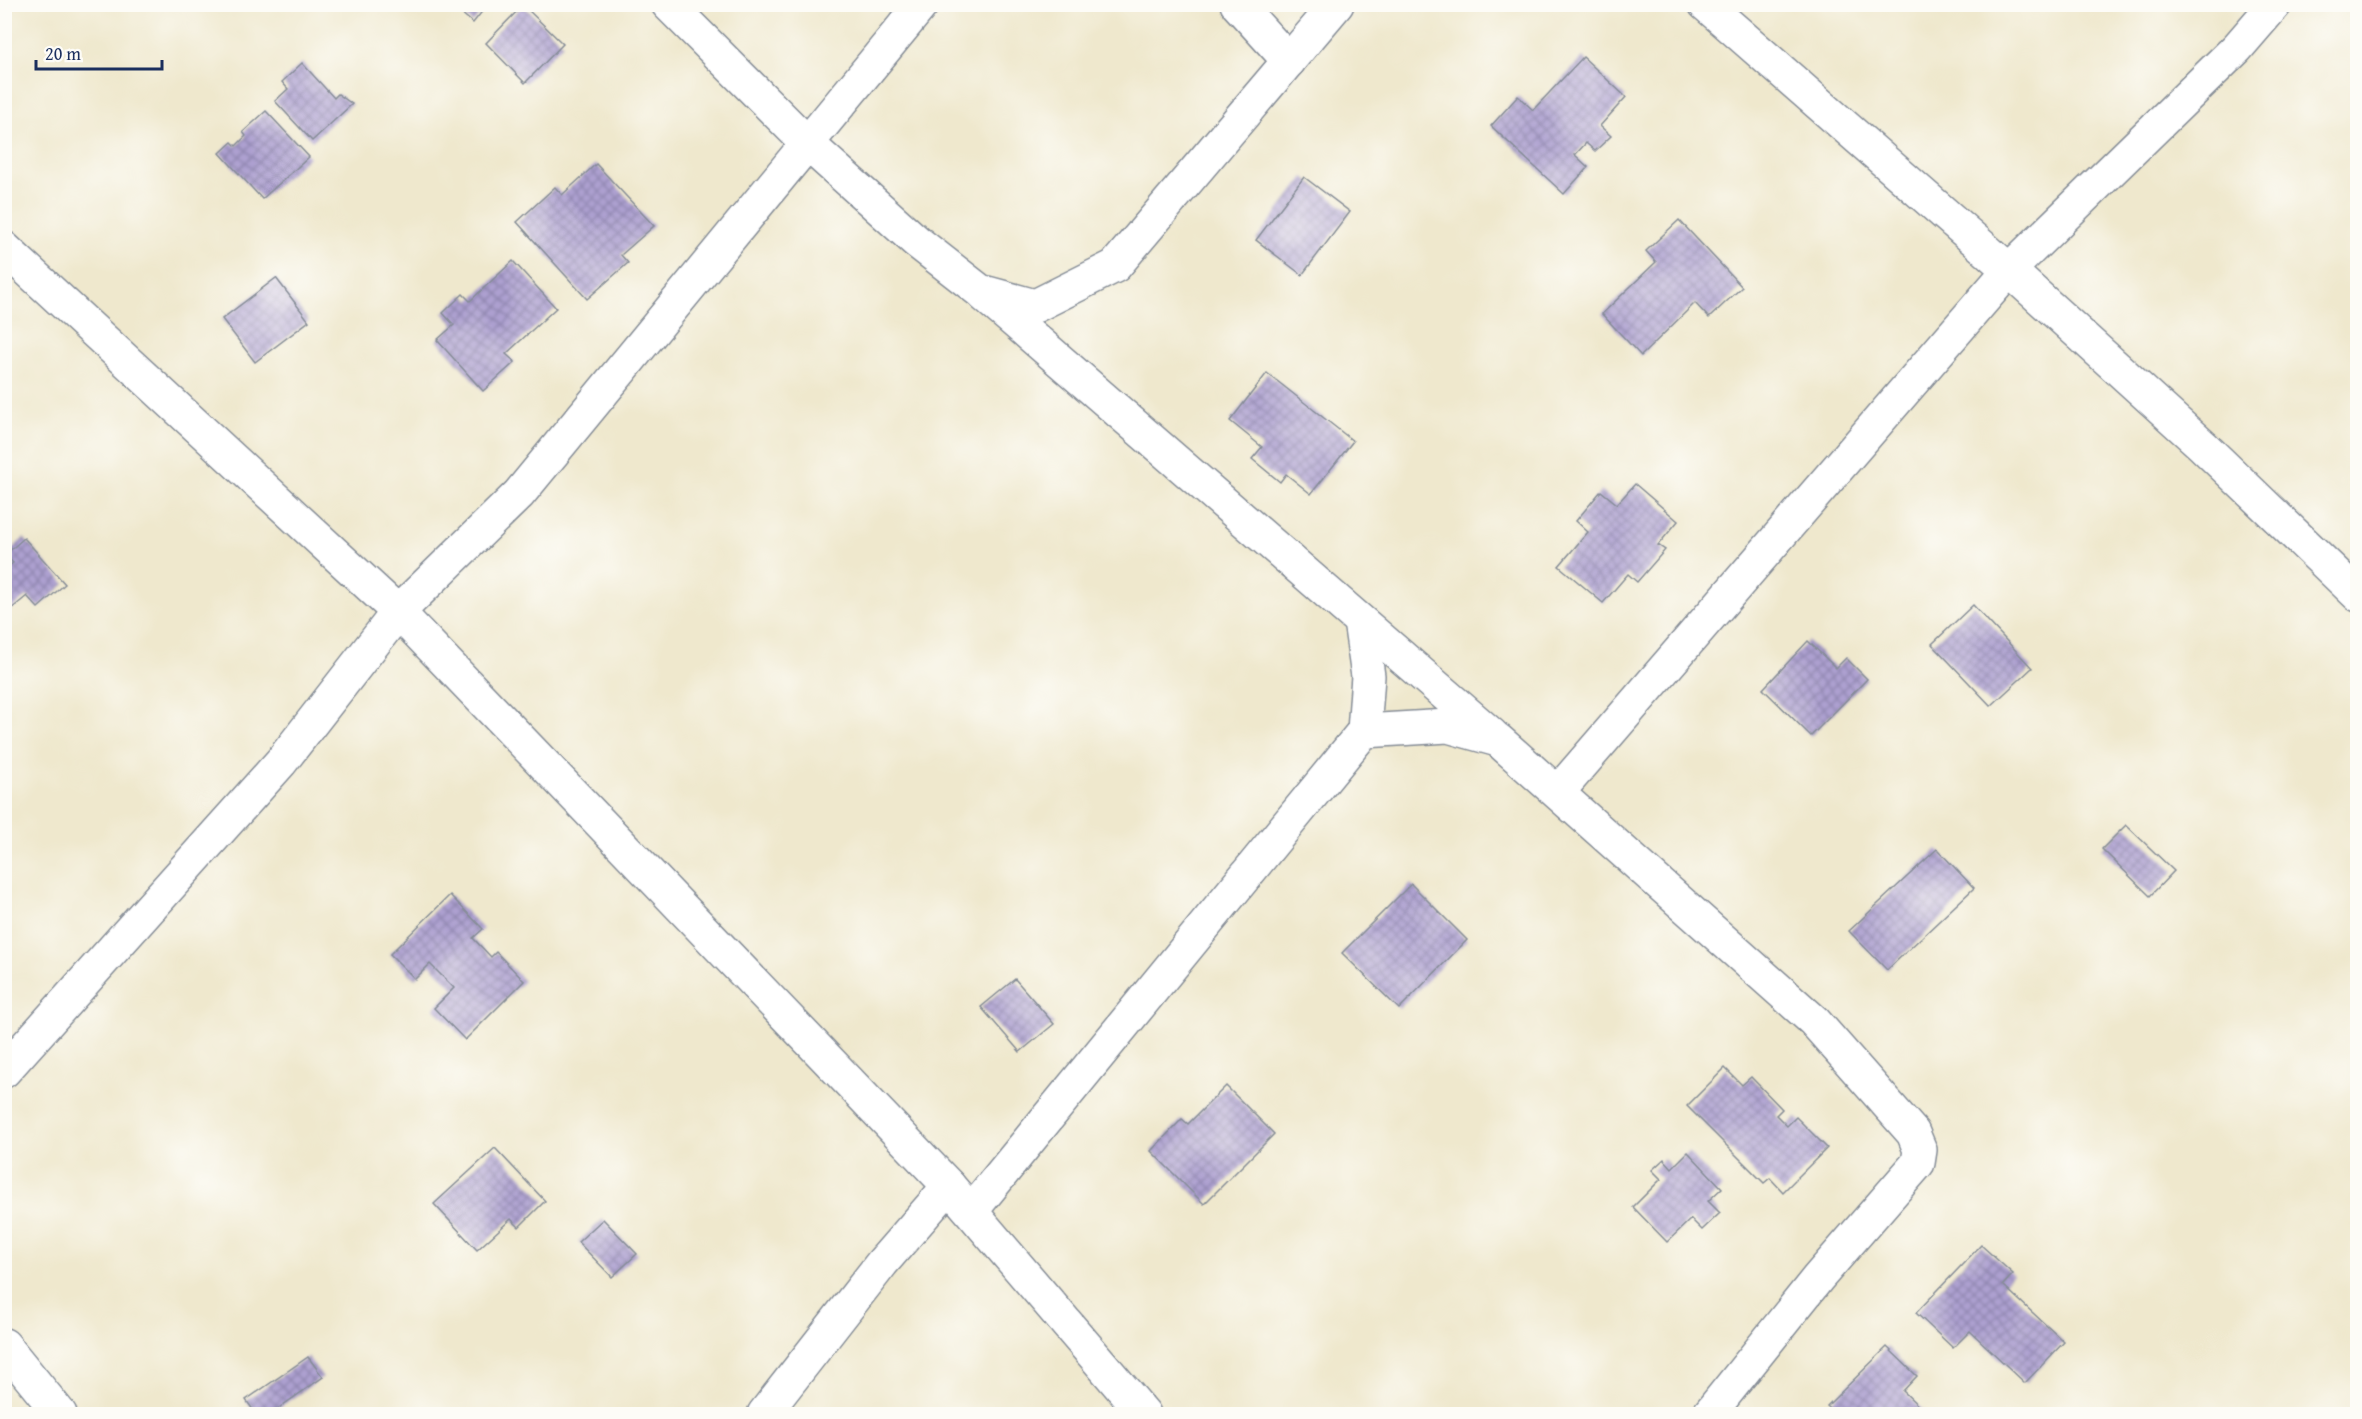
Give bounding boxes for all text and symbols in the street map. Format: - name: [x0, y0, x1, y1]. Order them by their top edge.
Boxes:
- scale bar: [36, 33, 162, 71]
- text: 20 m: [45, 40, 81, 67]

